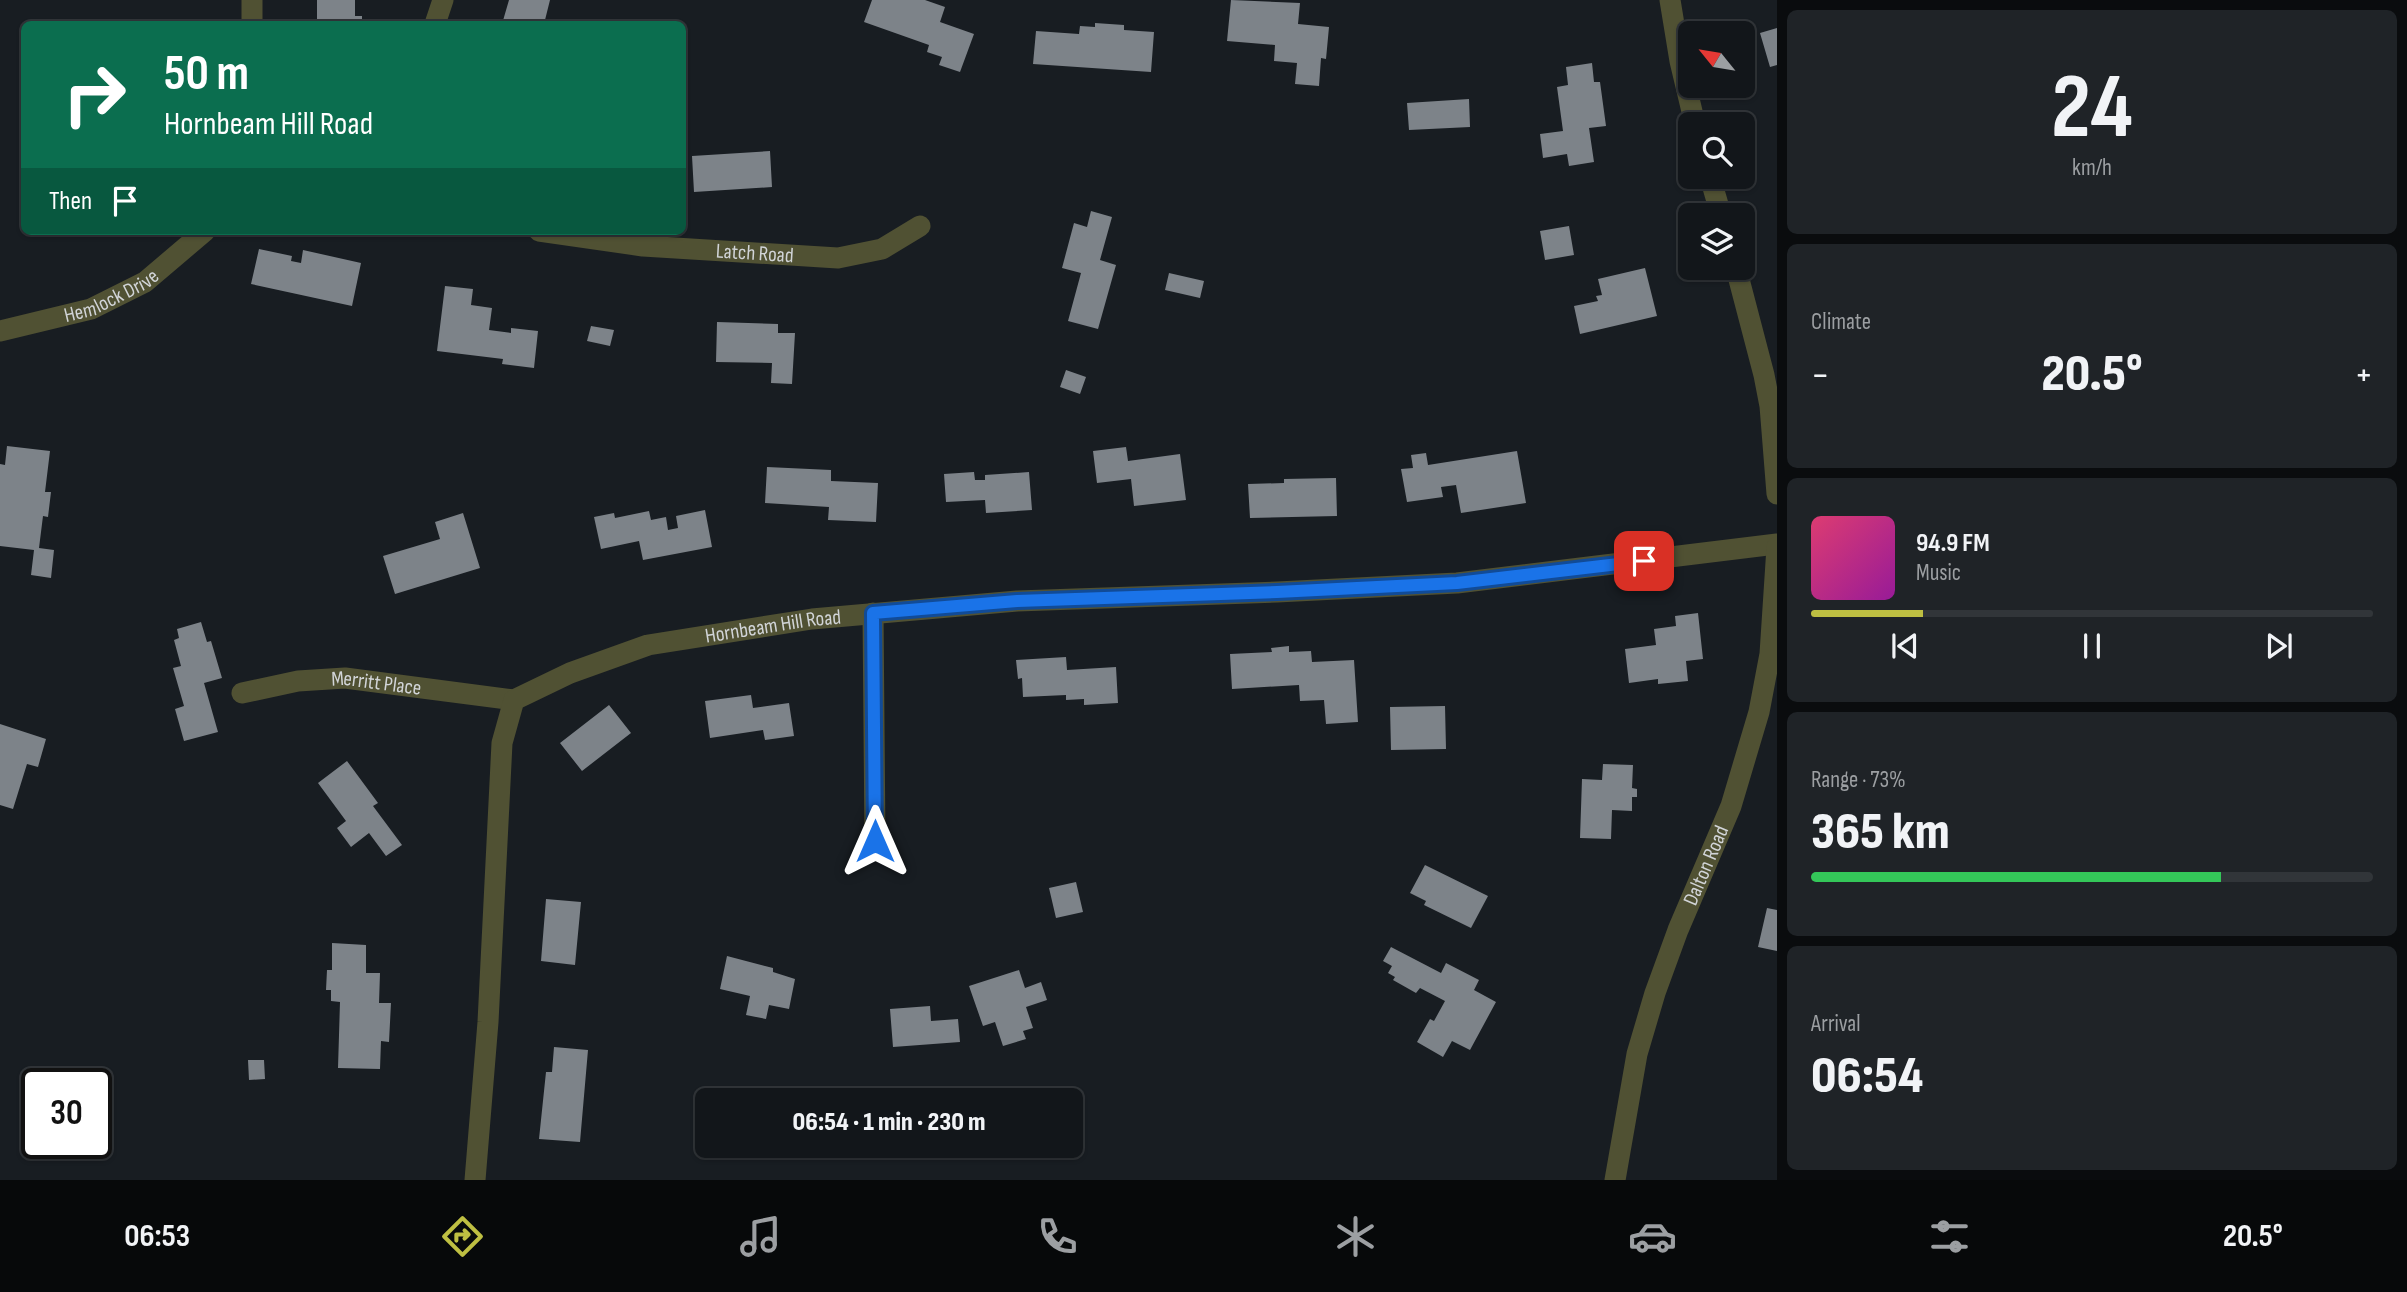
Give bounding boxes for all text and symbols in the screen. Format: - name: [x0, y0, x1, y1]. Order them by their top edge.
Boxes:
- north arrow: [1678, 21, 1755, 98]
- map controls: [1678, 21, 1755, 280]
- text: 50 m: [164, 45, 249, 104]
- icon: right: [49, 49, 140, 140]
- text: 24: [2051, 54, 2133, 163]
- text: Hornbeam Hill Road: [164, 105, 373, 144]
- button: search: [1678, 112, 1755, 189]
- text: km/h: [2072, 154, 2112, 182]
- icon: arrive: [106, 182, 144, 220]
- text: Then: [49, 186, 92, 217]
- button: layers: [1678, 203, 1755, 280]
- street label: Latch Road: [715, 239, 794, 268]
- street label: Hemlock Drive: [61, 264, 164, 328]
- text: Climate: [1811, 308, 1871, 336]
- text: 20.5°: [2041, 343, 2143, 406]
- text: −: [1811, 353, 1830, 398]
- text: +: [2354, 353, 2373, 398]
- text: 94.9 FM: [1916, 528, 1990, 559]
- pin: [1614, 531, 1674, 591]
- icon: arrive: [1625, 542, 1663, 580]
- text: Music: [1916, 559, 1961, 587]
- street label: Hornbeam Hill Road: [703, 605, 842, 649]
- icon: previous: [1886, 627, 1924, 665]
- icon: pause: [2073, 627, 2111, 665]
- icon: next: [2260, 627, 2298, 665]
- street label: Merritt Place: [331, 666, 423, 701]
- text: Range · 73%: [1811, 766, 1906, 794]
- text: 365 km: [1811, 801, 1950, 864]
- position arrow: [838, 804, 912, 878]
- street label: Dalton Road: [1678, 822, 1734, 909]
- text: Arrival: [1811, 1010, 1860, 1038]
- text: 06:54: [1811, 1045, 1923, 1108]
- speed limit sign: 30: [21, 1068, 112, 1159]
- text: 06:54 · 1 min · 230 m: [793, 1107, 985, 1138]
- icon: directions: [438, 1212, 487, 1261]
- icon: music: [736, 1212, 785, 1261]
- icon: phone: [1033, 1212, 1082, 1261]
- icon: climate: [1331, 1212, 1380, 1261]
- icon: car: [1628, 1212, 1677, 1261]
- icon: filters: [1925, 1212, 1974, 1261]
- text: 06:53: [124, 1217, 190, 1256]
- text: 20.5°: [2223, 1217, 2283, 1256]

